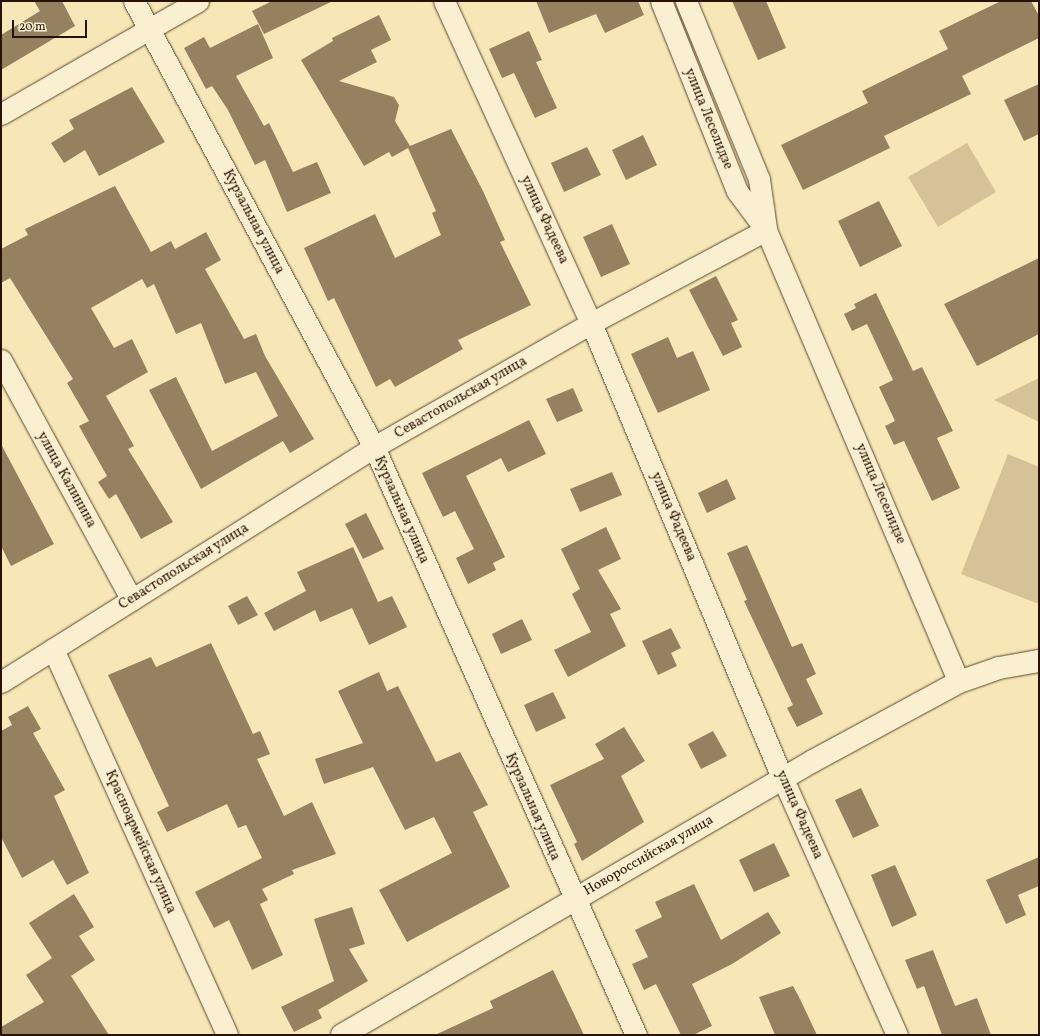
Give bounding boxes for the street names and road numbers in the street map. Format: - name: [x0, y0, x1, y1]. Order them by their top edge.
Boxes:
- street label: улица Леселидзе: [680, 66, 736, 172]
- street label: Курзальная улица: [218, 167, 288, 277]
- street label: улица Фадеева: [516, 173, 572, 267]
- street label: Севастопольская улица: [392, 353, 530, 443]
- street label: улица Калинина: [33, 429, 99, 531]
- street label: улица Леселидзе: [851, 441, 909, 547]
- street label: Курзальная улица: [370, 454, 432, 566]
- street label: улица Фадеева: [647, 470, 699, 564]
- street label: Севастопольская улица: [116, 520, 252, 614]
- street label: Курзальная улица: [501, 751, 563, 863]
- street label: Красноармейская улица: [101, 768, 179, 916]
- street label: улица Фадеева: [772, 768, 826, 862]
- street label: Новороссийская улица: [581, 812, 717, 900]

